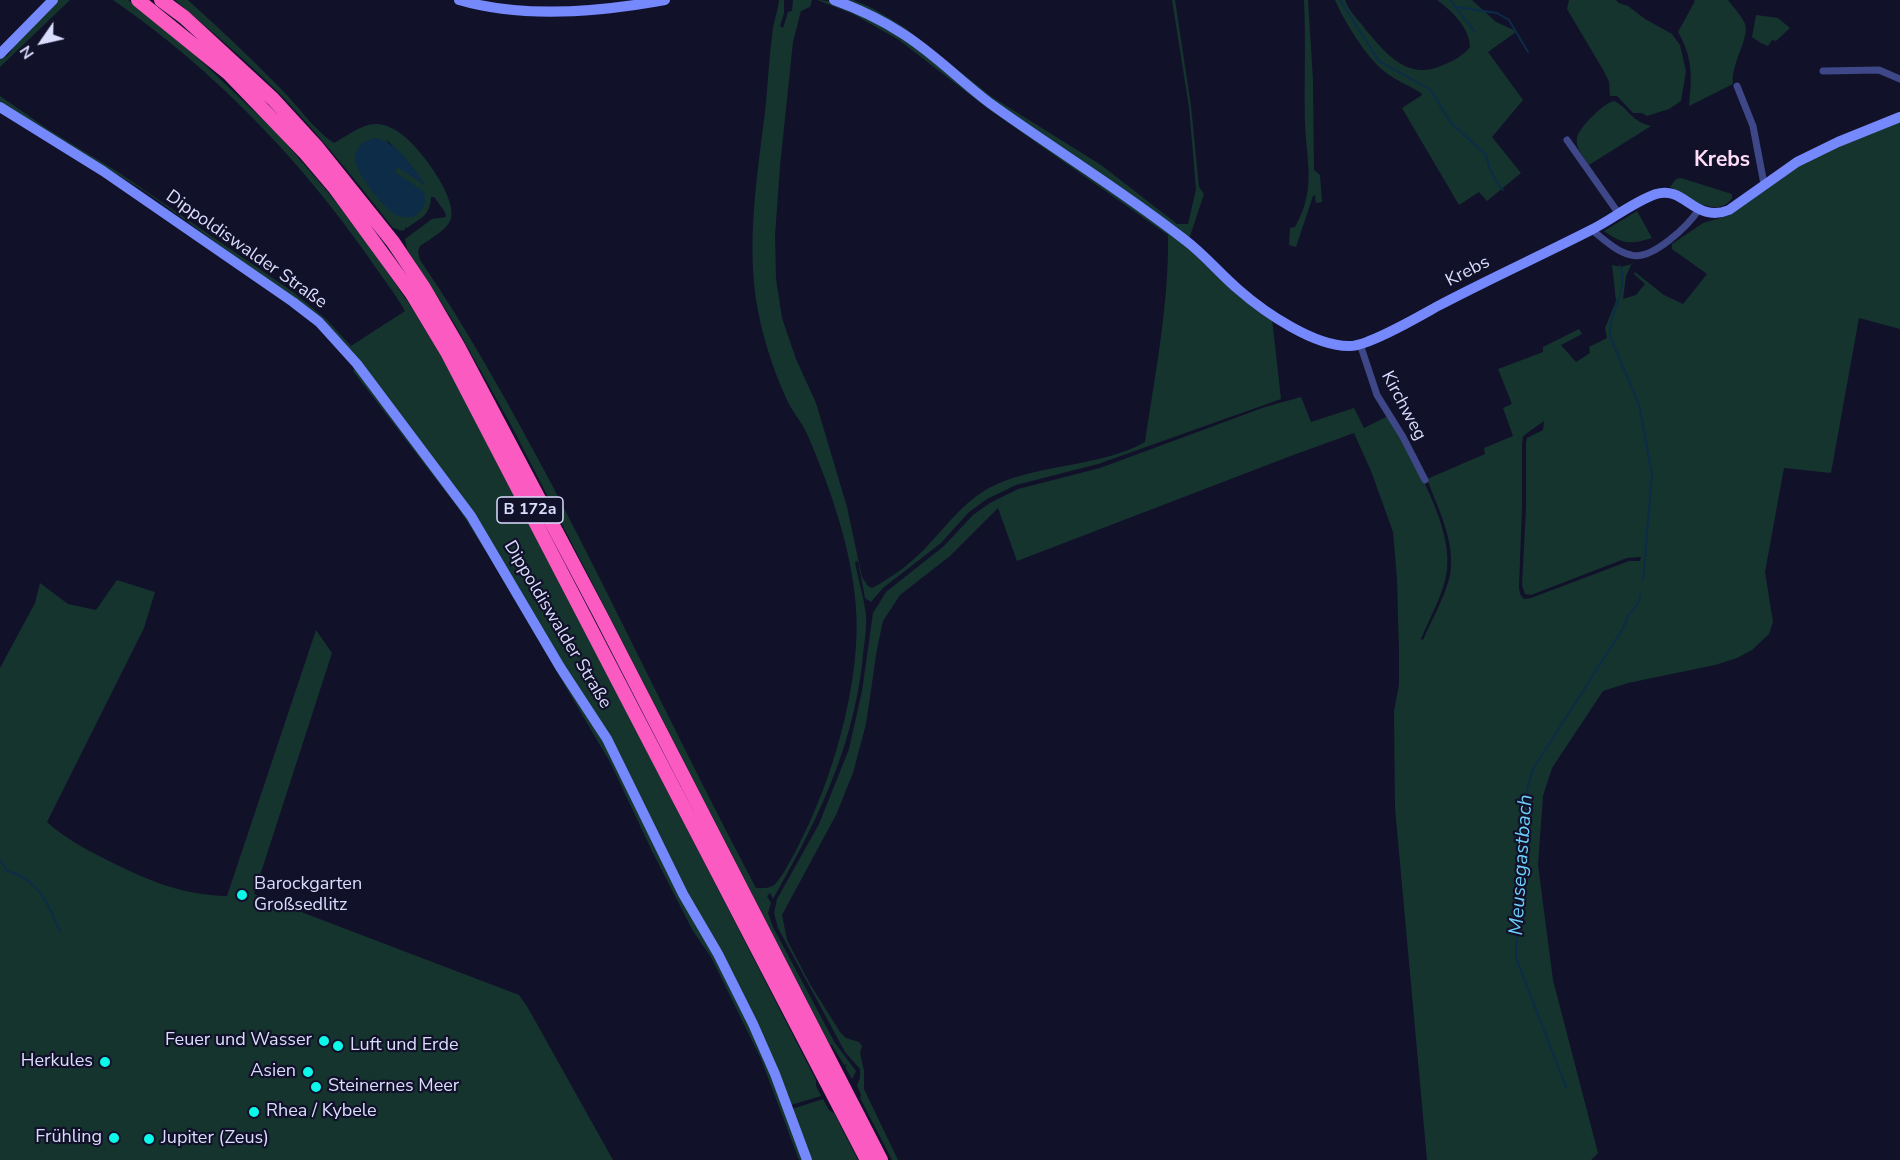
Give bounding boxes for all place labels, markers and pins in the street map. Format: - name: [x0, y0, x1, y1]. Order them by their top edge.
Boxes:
- place label: Barockgarten Großsedlitz: [254, 874, 362, 916]
- marker: Barockgarten Großsedlitz: [235, 888, 249, 902]
- place label: Feuer und Wasser: [165, 1030, 312, 1052]
- marker: Feuer und Wasser: [317, 1034, 331, 1048]
- place label: Luft und Erde: [350, 1035, 459, 1057]
- marker: Luft und Erde: [331, 1039, 345, 1053]
- place label: Herkules: [21, 1051, 93, 1073]
- marker: Herkules: [98, 1055, 112, 1069]
- place label: Asien: [250, 1061, 296, 1083]
- marker: Asien: [301, 1065, 315, 1079]
- place label: Steinernes Meer: [328, 1076, 459, 1098]
- marker: Steinernes Meer: [309, 1080, 323, 1094]
- place label: Rhea / Kybele: [266, 1101, 377, 1123]
- marker: Rhea / Kybele: [247, 1105, 261, 1119]
- place label: Frühling: [35, 1127, 102, 1149]
- place label: Jupiter (Zeus): [161, 1128, 269, 1150]
- marker: Frühling: [107, 1131, 121, 1145]
- marker: Jupiter (Zeus): [142, 1132, 156, 1146]

